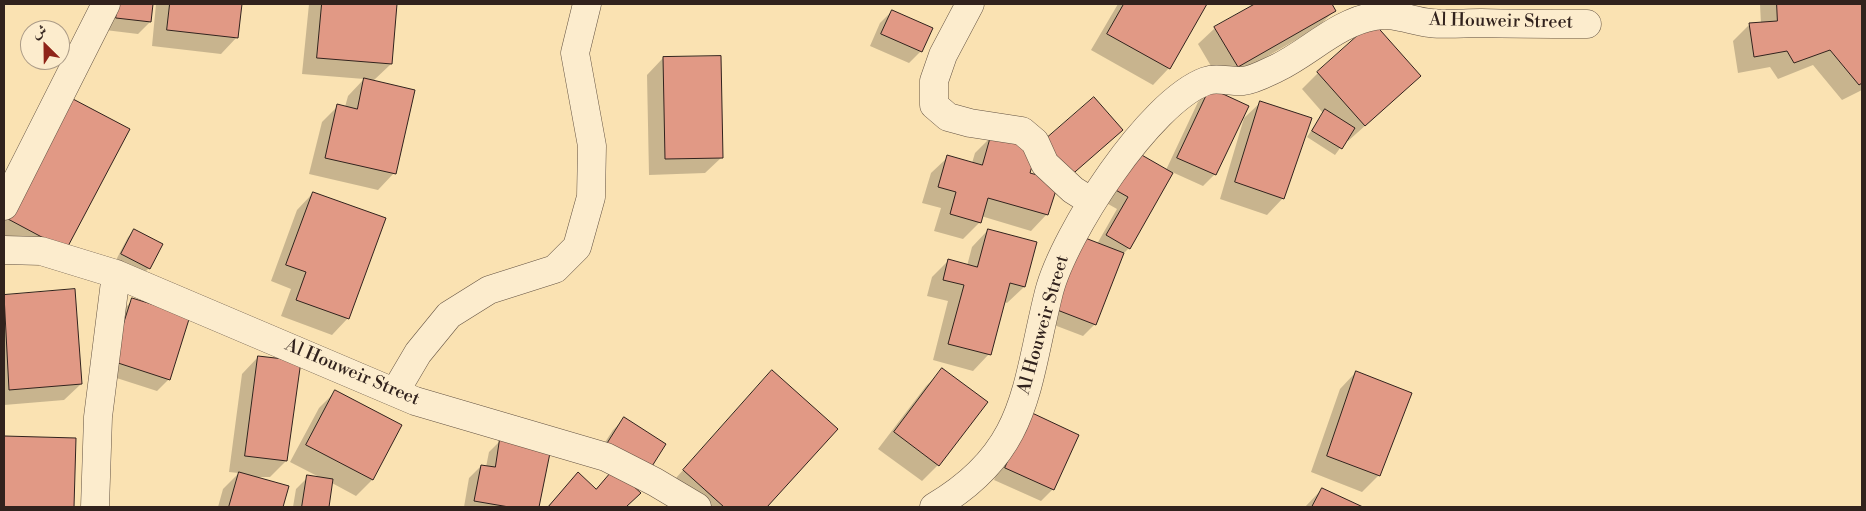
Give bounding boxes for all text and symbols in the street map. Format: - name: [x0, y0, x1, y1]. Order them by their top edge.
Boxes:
- street label: Al Houweir Street: [1429, 10, 1573, 34]
- north arrow: [20, 20, 70, 70]
- text: ش: [30, 21, 49, 43]
- street label: Al Houweir Street: [1014, 253, 1074, 397]
- street label: Al Houweir Street: [282, 335, 422, 411]

